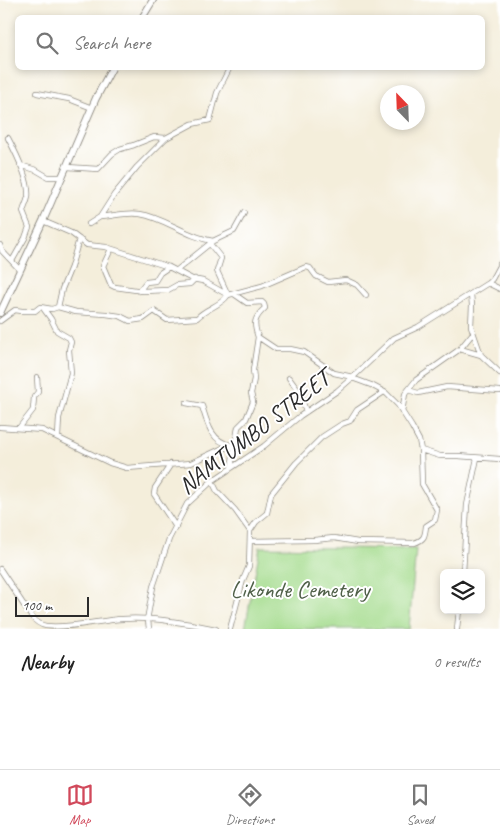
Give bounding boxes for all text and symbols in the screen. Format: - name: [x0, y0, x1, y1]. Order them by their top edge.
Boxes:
- search box: [15, 15, 485, 70]
- icon: search: [33, 29, 61, 57]
- text: Search here: [73, 31, 150, 55]
- north arrow: [380, 85, 425, 130]
- street label: NAMTUMBO STREET: [172, 360, 341, 501]
- map controls: [440, 569, 485, 614]
- button: layers: [440, 569, 485, 614]
- park label: Likonde Cemetery: [231, 574, 371, 604]
- scale bar: [15, 594, 89, 617]
- text: 100 m: [22, 597, 52, 614]
- text: Nearby: [20, 649, 73, 675]
- text: 0 results: [433, 652, 480, 672]
- tab: Map: [66, 781, 94, 828]
- tab: Directions: [226, 781, 274, 828]
- tab: Saved: [406, 781, 434, 828]

